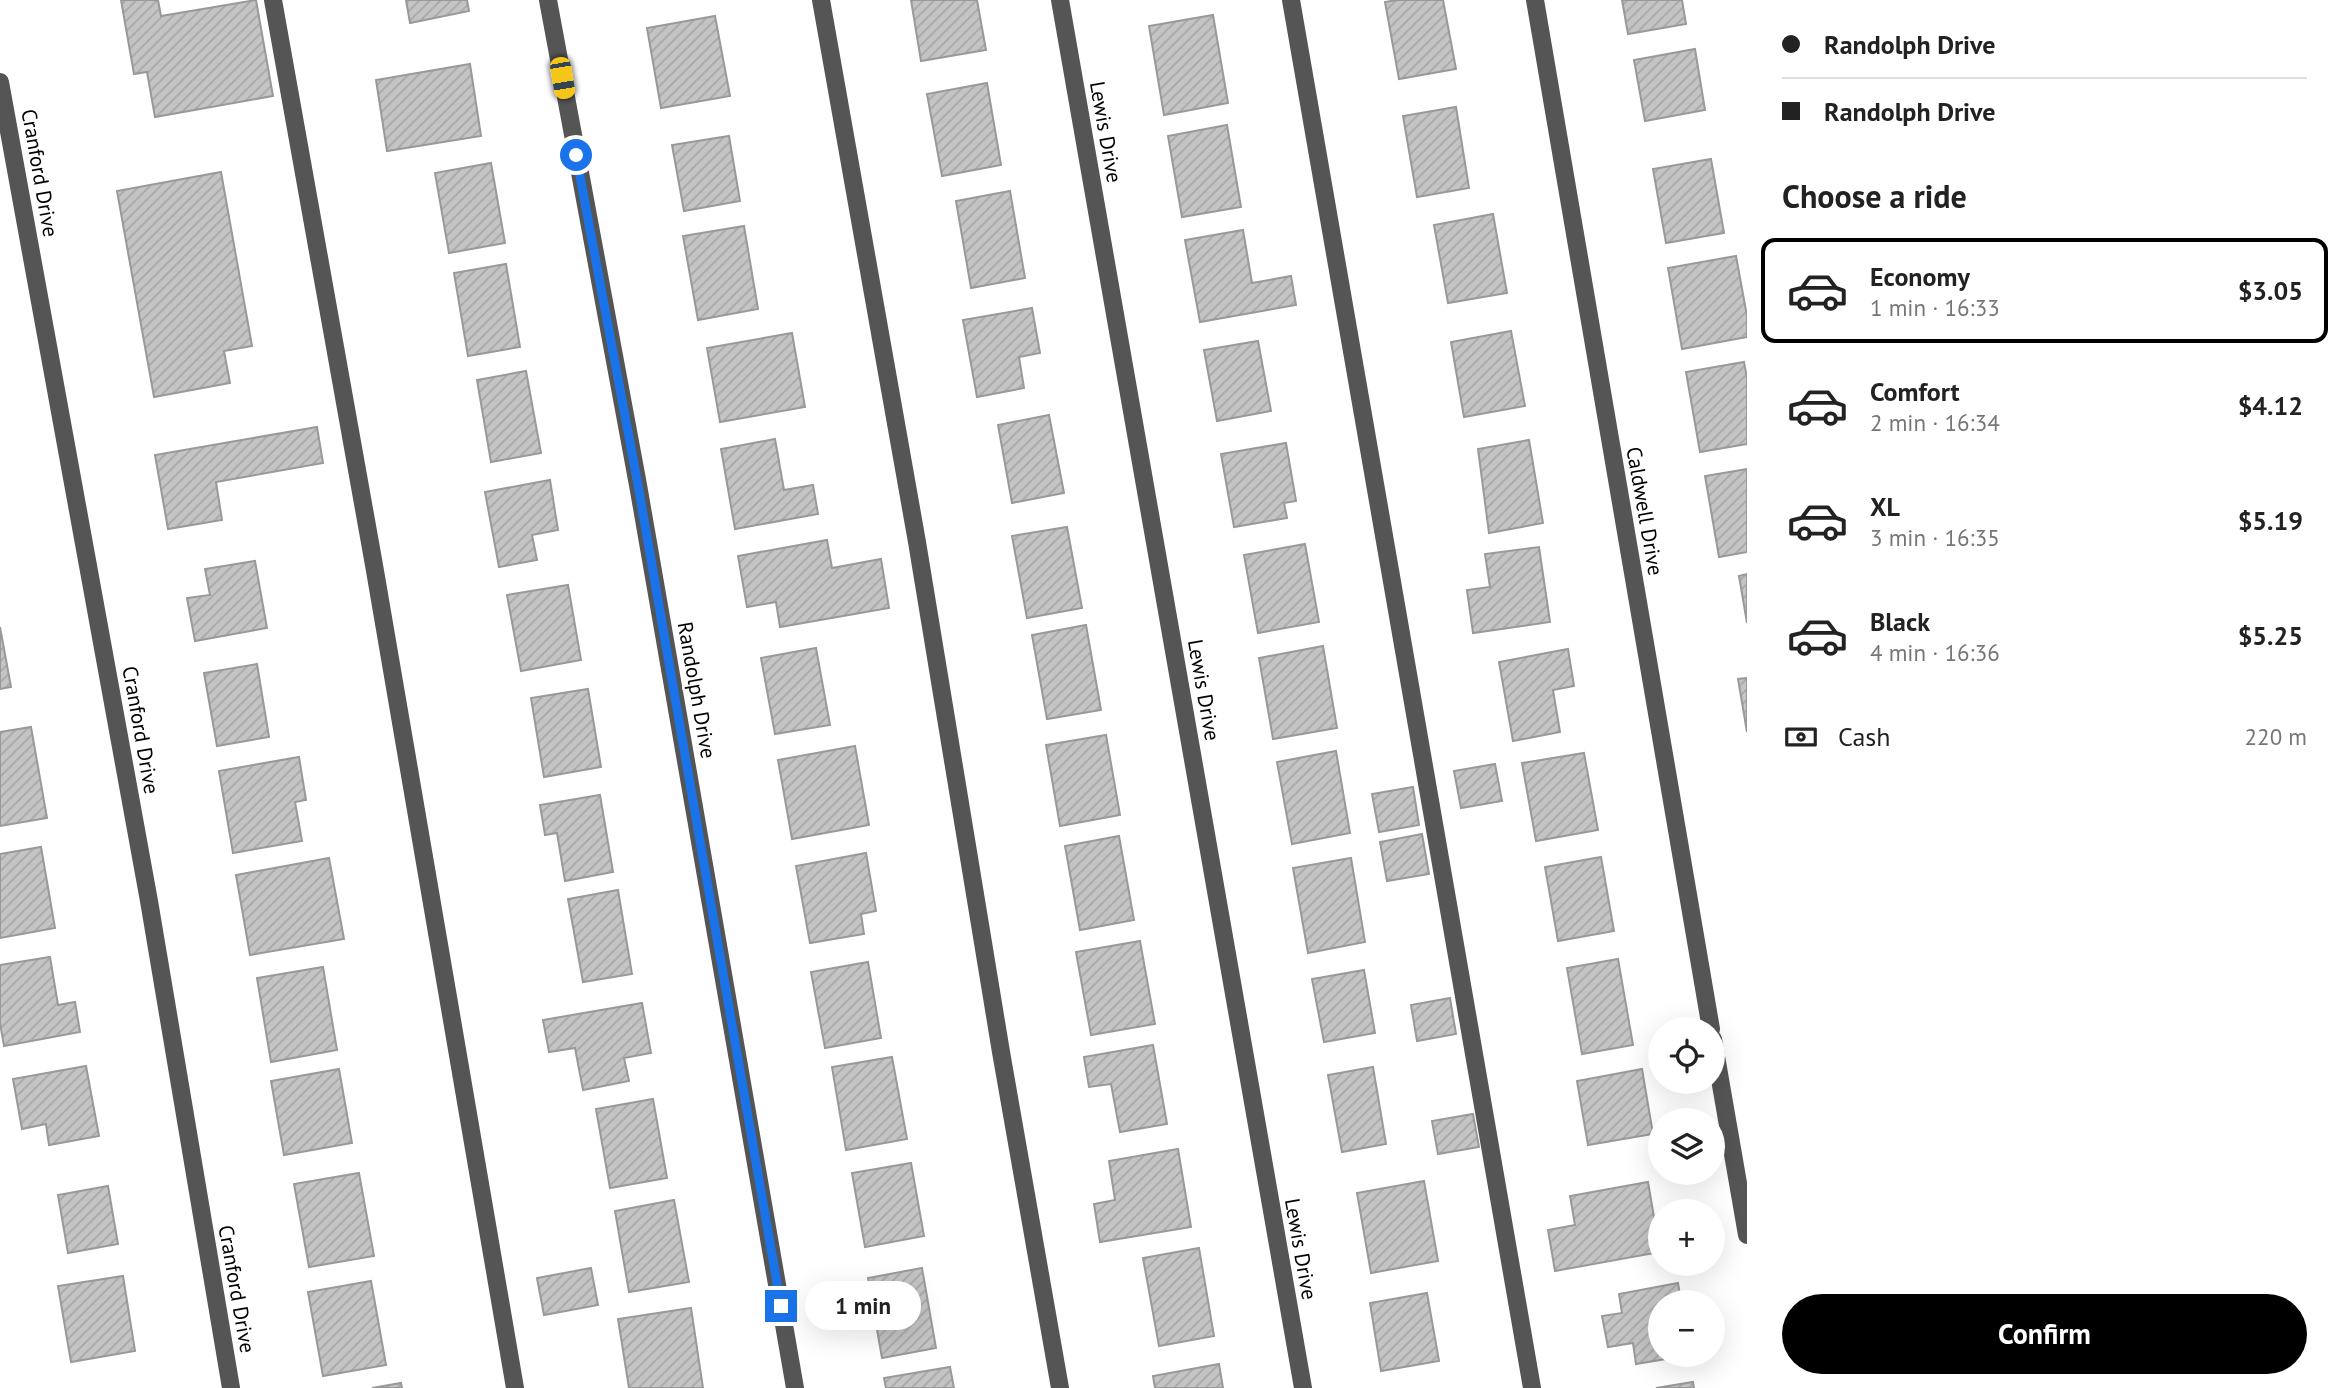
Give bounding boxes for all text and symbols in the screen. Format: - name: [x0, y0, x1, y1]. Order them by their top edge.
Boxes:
- text: Randolph Drive: [1824, 28, 1996, 61]
- car: [549, 55, 576, 101]
- street label: Lewis Drive: [1084, 79, 1128, 185]
- text: Randolph Drive: [1824, 95, 1996, 128]
- street label: Cranford Drive: [15, 107, 65, 239]
- route start: [560, 139, 592, 171]
- text: Choose a ride: [1782, 175, 1967, 217]
- icon: car: [1786, 259, 1849, 322]
- text: Economy: [1870, 260, 1970, 293]
- text: $3.05: [2238, 274, 2303, 307]
- text: 1 min · 16:33: [1870, 293, 2000, 322]
- icon: car: [1786, 374, 1849, 437]
- text: Comfort: [1870, 375, 1960, 408]
- text: $4.12: [2238, 389, 2303, 422]
- text: 2 min · 16:34: [1870, 408, 2000, 437]
- street label: Caldwell Drive: [1620, 444, 1670, 578]
- icon: car: [1786, 489, 1849, 552]
- text: XL: [1870, 490, 1900, 523]
- text: $5.19: [2238, 504, 2303, 537]
- text: 3 min · 16:35: [1870, 523, 2000, 552]
- icon: car: [1786, 604, 1849, 667]
- text: Black: [1870, 605, 1930, 638]
- text: $5.25: [2238, 619, 2303, 652]
- street label: Randolph Drive: [672, 620, 722, 760]
- street label: Lewis Drive: [1182, 637, 1226, 743]
- text: 4 min · 16:36: [1870, 638, 2000, 667]
- street label: Cranford Drive: [116, 664, 166, 796]
- icon: cash: [1782, 718, 1820, 756]
- text: Cash: [1838, 720, 1890, 753]
- text: 220 m: [2245, 722, 2307, 751]
- map controls: [1648, 1017, 1725, 1367]
- button: locate: [1648, 1017, 1725, 1094]
- button: layers: [1648, 1108, 1725, 1185]
- street label: Lewis Drive: [1279, 1196, 1323, 1302]
- button: +: [1648, 1199, 1725, 1276]
- street label: Cranford Drive: [212, 1223, 262, 1355]
- callout: 1 min: [806, 1282, 921, 1330]
- route end: [765, 1290, 797, 1322]
- button: −: [1648, 1290, 1725, 1367]
- text: 1 min: [835, 1291, 891, 1320]
- button: Confirm: [1782, 1294, 2307, 1374]

